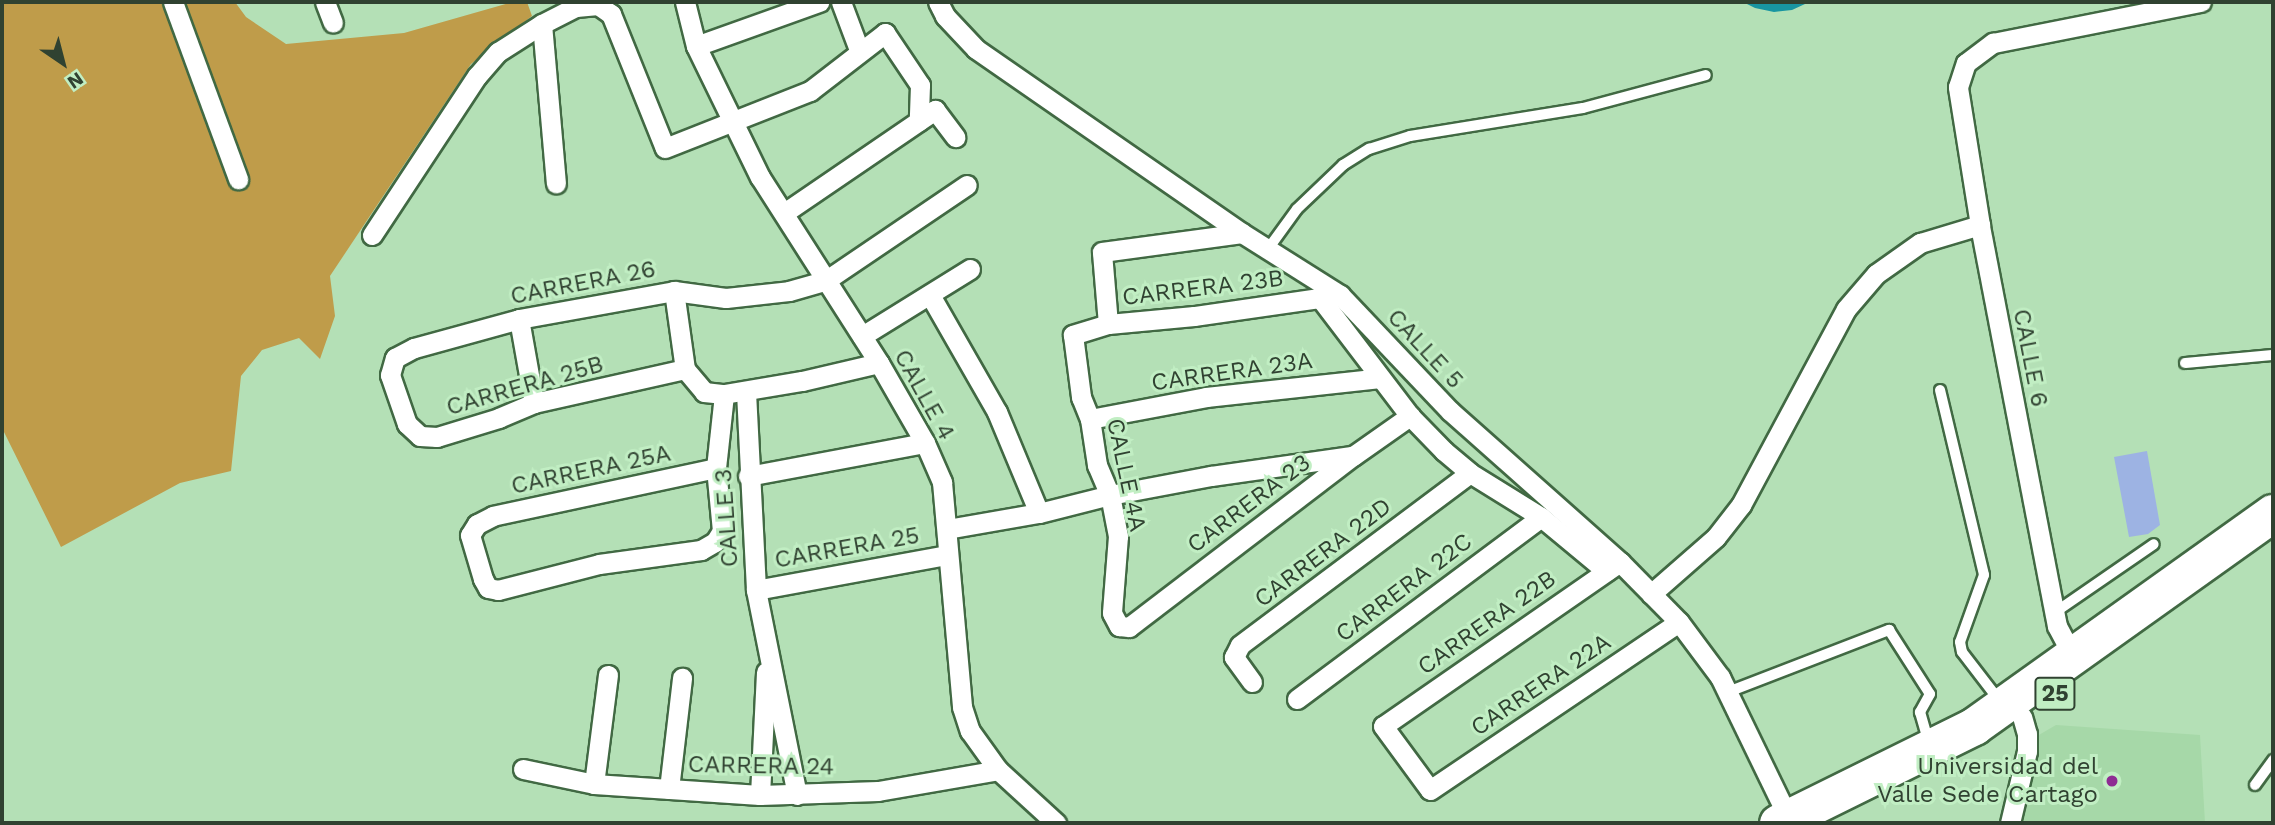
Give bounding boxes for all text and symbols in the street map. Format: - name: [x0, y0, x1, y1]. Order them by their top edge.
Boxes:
- north arrow: [28, 28, 98, 98]
- text: N: [63, 67, 88, 94]
- street label: CARRERA 26: [508, 255, 658, 311]
- street label: CARRERA 23B: [1120, 264, 1286, 312]
- street label: CALLE 5: [1381, 303, 1469, 395]
- street label: CALLE 6: [2006, 307, 2054, 409]
- street label: CALLE 4: [887, 345, 961, 445]
- street label: CARRERA 23A: [1149, 346, 1315, 398]
- street label: CARRERA 25B: [443, 350, 607, 422]
- street label: CALLE 4A: [1100, 416, 1152, 534]
- street label: CARRERA 25A: [508, 439, 674, 501]
- street label: CARRERA 23: [1181, 448, 1317, 560]
- street label: CALLE 3: [709, 468, 745, 568]
- street label: CARRERA 22D: [1249, 492, 1397, 614]
- street label: CARRERA 25: [772, 521, 922, 575]
- street label: CARRERA 22C: [1330, 527, 1478, 649]
- street label: CARRERA 22B: [1412, 564, 1562, 682]
- street label: CARRERA 22A: [1465, 627, 1617, 743]
- road number: 25: [2034, 674, 2076, 714]
- street label: CARRERA 24: [687, 750, 835, 782]
- place label: Universidad del Valle Sede Cartago: [1877, 753, 2098, 809]
- marker: Universidad del Valle Sede Cartago: [2104, 773, 2120, 789]

